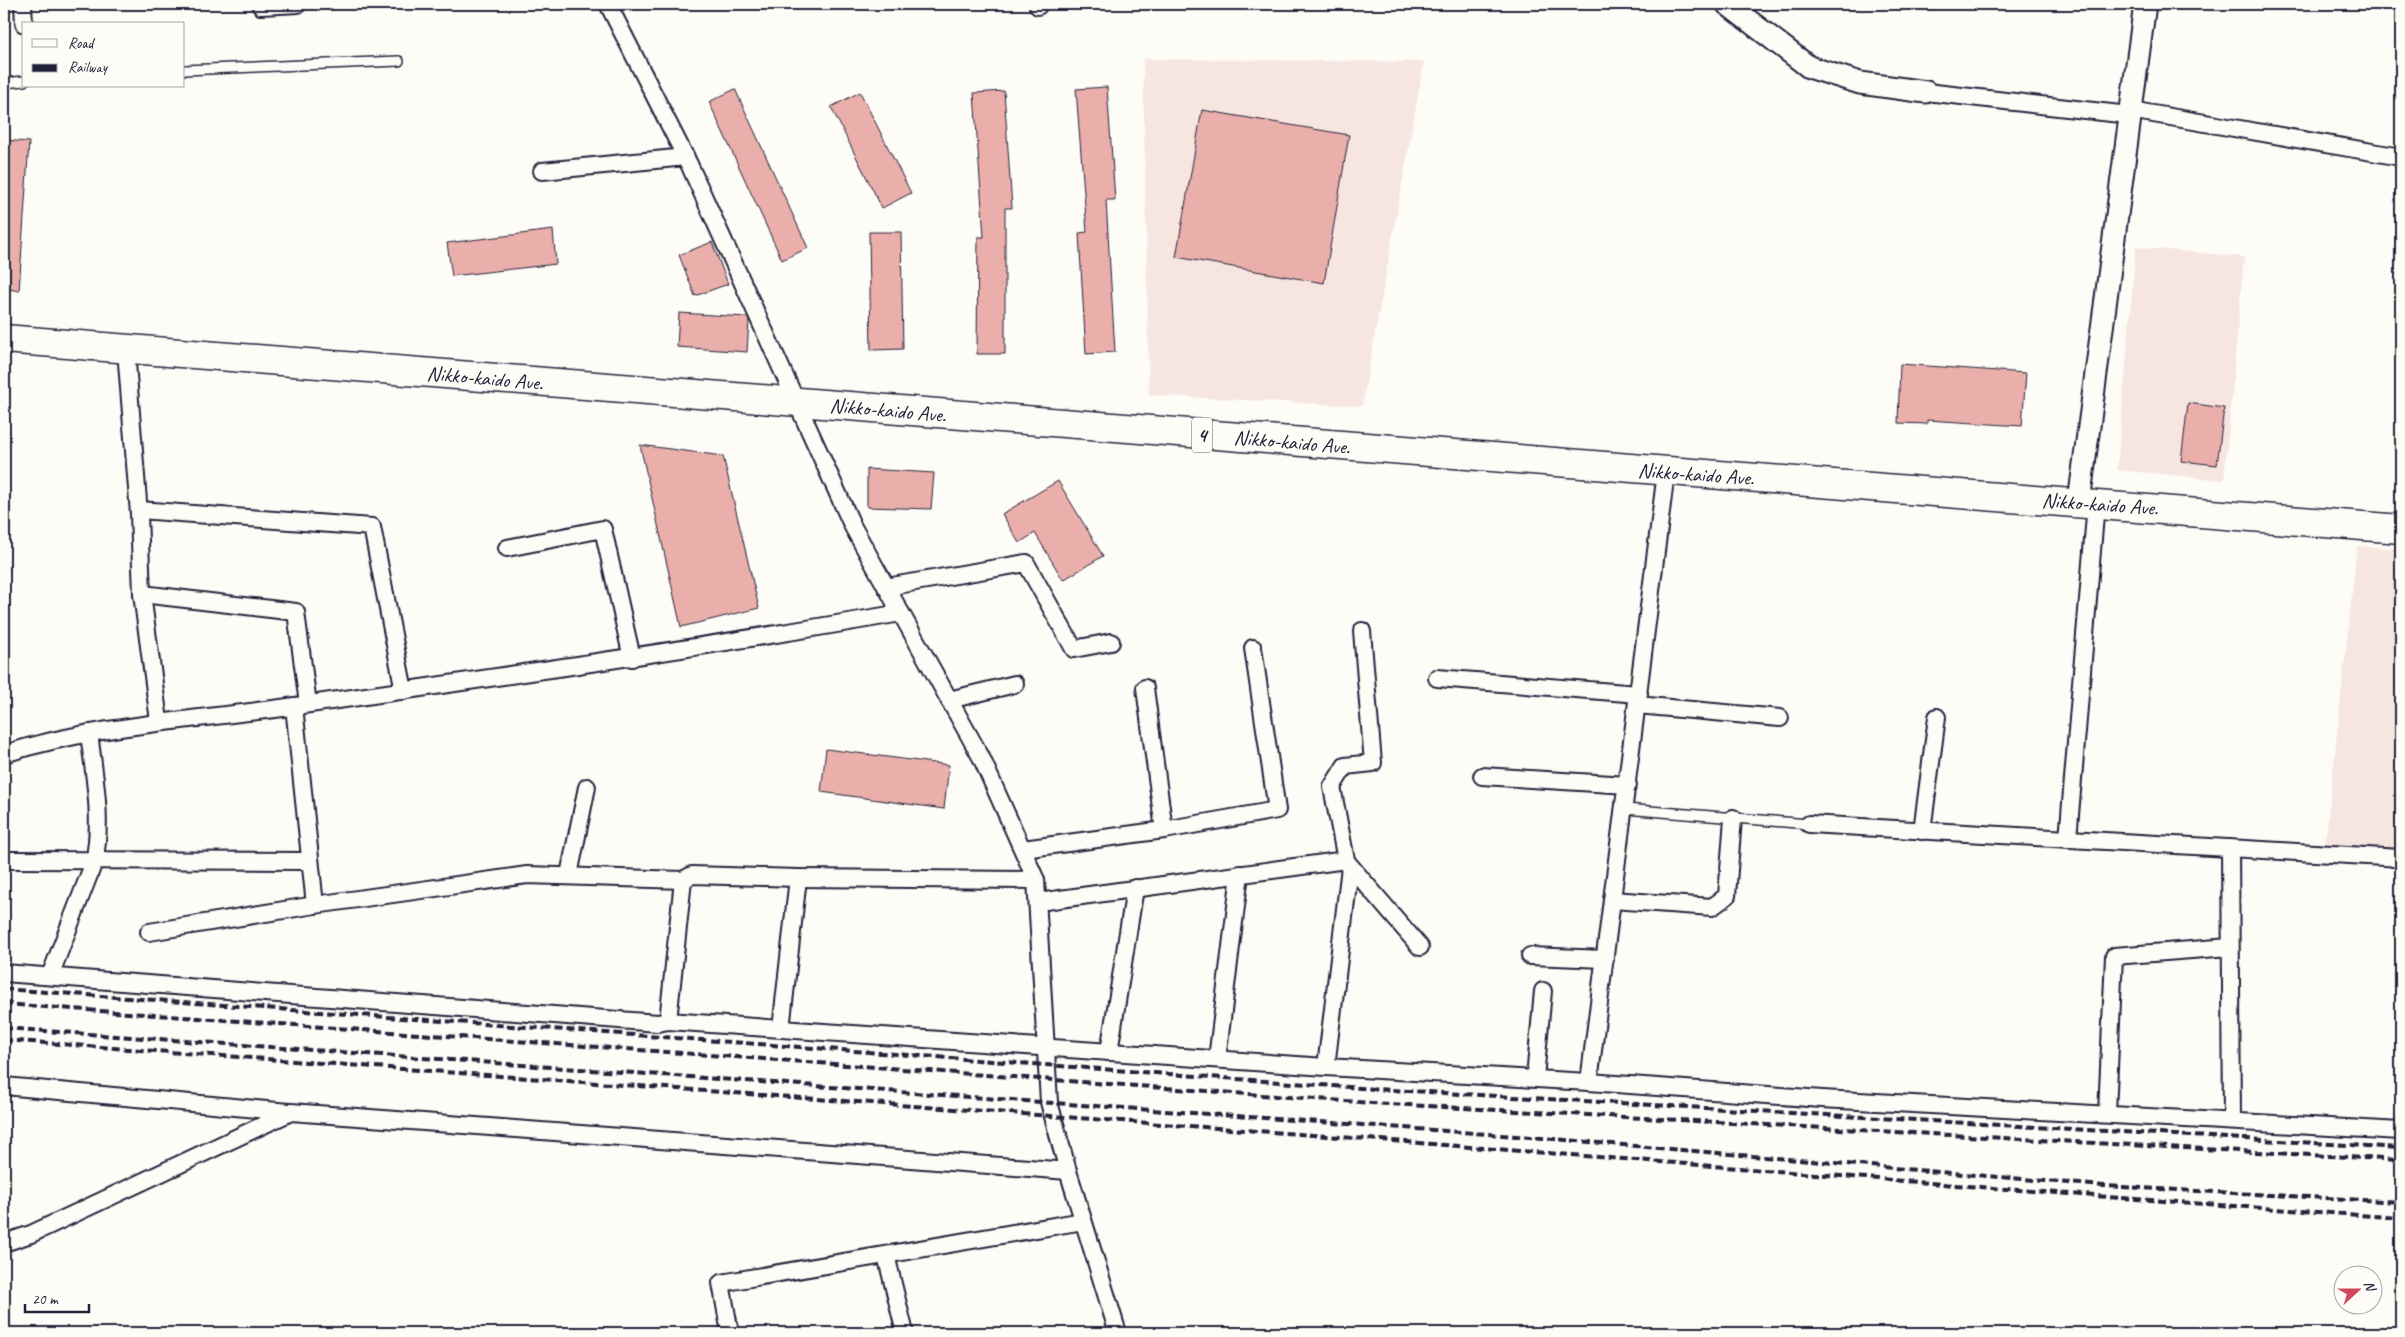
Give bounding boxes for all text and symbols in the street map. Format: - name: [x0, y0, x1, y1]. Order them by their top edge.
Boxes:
- legend: [22, 22, 185, 88]
- text: Road: [68, 34, 95, 53]
- text: Railway: [68, 58, 109, 77]
- street label: Nikko-kaido Ave.: [426, 360, 545, 396]
- street label: Nikko-kaido Ave.: [829, 392, 948, 428]
- road number: 4: [1192, 418, 1212, 452]
- street label: Nikko-kaido Ave.: [1233, 424, 1352, 460]
- street label: Nikko-kaido Ave.: [1637, 457, 1756, 491]
- street label: Nikko-kaido Ave.: [2041, 487, 2160, 521]
- north arrow: [2332, 1264, 2382, 1314]
- text: N: [2360, 1278, 2380, 1295]
- scale bar: [25, 1282, 89, 1314]
- text: 20 m: [32, 1290, 59, 1309]

